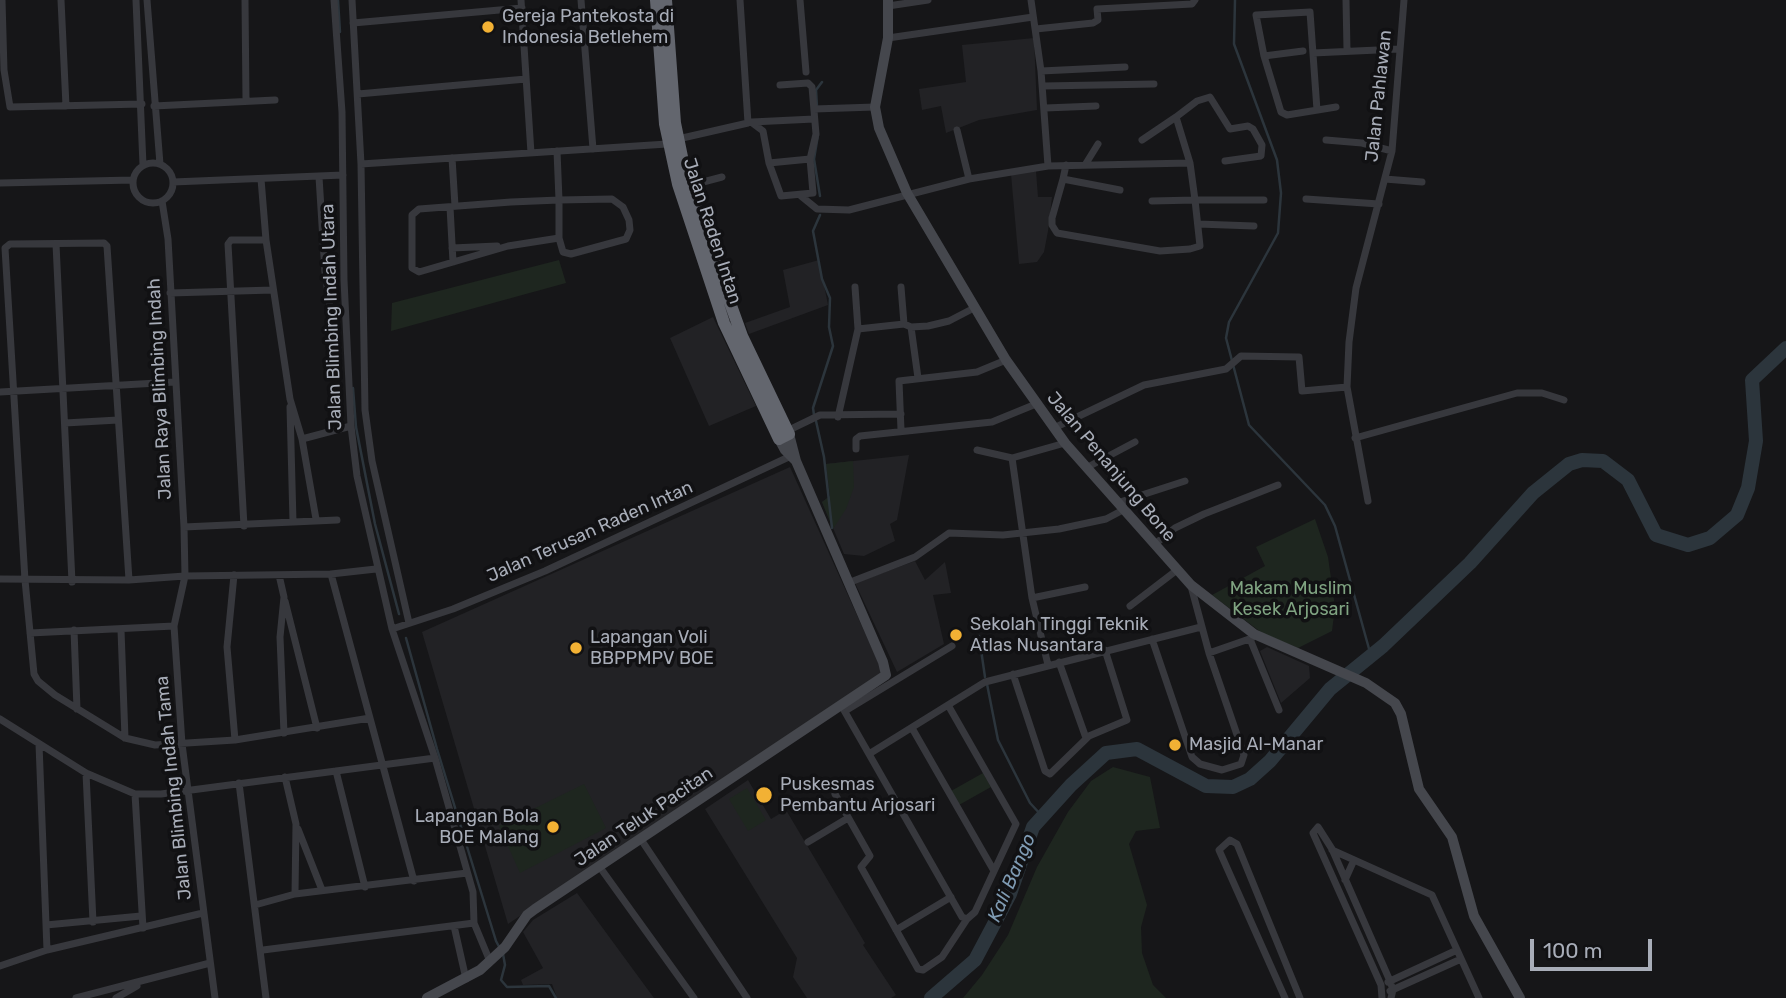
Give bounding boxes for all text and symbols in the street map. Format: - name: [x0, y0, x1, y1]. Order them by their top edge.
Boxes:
- place label: Gereja Pantekosta di Indonesia Betlehem: [502, 6, 674, 48]
- marker: Gereja Pantekosta di Indonesia Betlehem: [480, 19, 496, 35]
- street label: Jalan Pahlawan: [1361, 29, 1397, 163]
- street label: Jalan Raden Intan: [678, 155, 746, 307]
- street label: Jalan Blimbing Indah Utara: [317, 203, 347, 431]
- street label: Jalan Raya Blimbing Indah: [143, 278, 177, 500]
- street label: Jalan Penanjung Bone: [1042, 388, 1180, 546]
- street label: Jalan Terusan Raden Intan: [484, 477, 696, 587]
- park label: Makam Muslim Kesek Arjosari: [1230, 578, 1352, 620]
- place label: Sekolah Tinggi Teknik Atlas Nusantara: [970, 614, 1149, 656]
- place label: Lapangan Voli BBPPMPV BOE: [590, 627, 714, 670]
- marker: Sekolah Tinggi Teknik Atlas Nusantara: [948, 627, 964, 643]
- marker: Lapangan Voli BBPPMPV BOE: [568, 640, 584, 656]
- street label: Jalan Blimbing Indah Tama: [151, 675, 197, 901]
- place label: Masjid Al-Manar: [1189, 734, 1323, 756]
- marker: Masjid Al-Manar: [1167, 737, 1183, 753]
- street label: Jalan Teluk Pacitan: [571, 763, 717, 871]
- place label: Puskesmas Pembantu Arjosari: [780, 774, 935, 816]
- marker: Puskesmas Pembantu Arjosari: [754, 785, 774, 805]
- place label: Lapangan Bola BOE Malang: [415, 806, 539, 848]
- marker: Lapangan Bola BOE Malang: [545, 819, 561, 835]
- water label: Kali Bango: [983, 830, 1041, 926]
- scale bar: [1534, 925, 1656, 969]
- text: 100 m: [1543, 938, 1602, 963]

